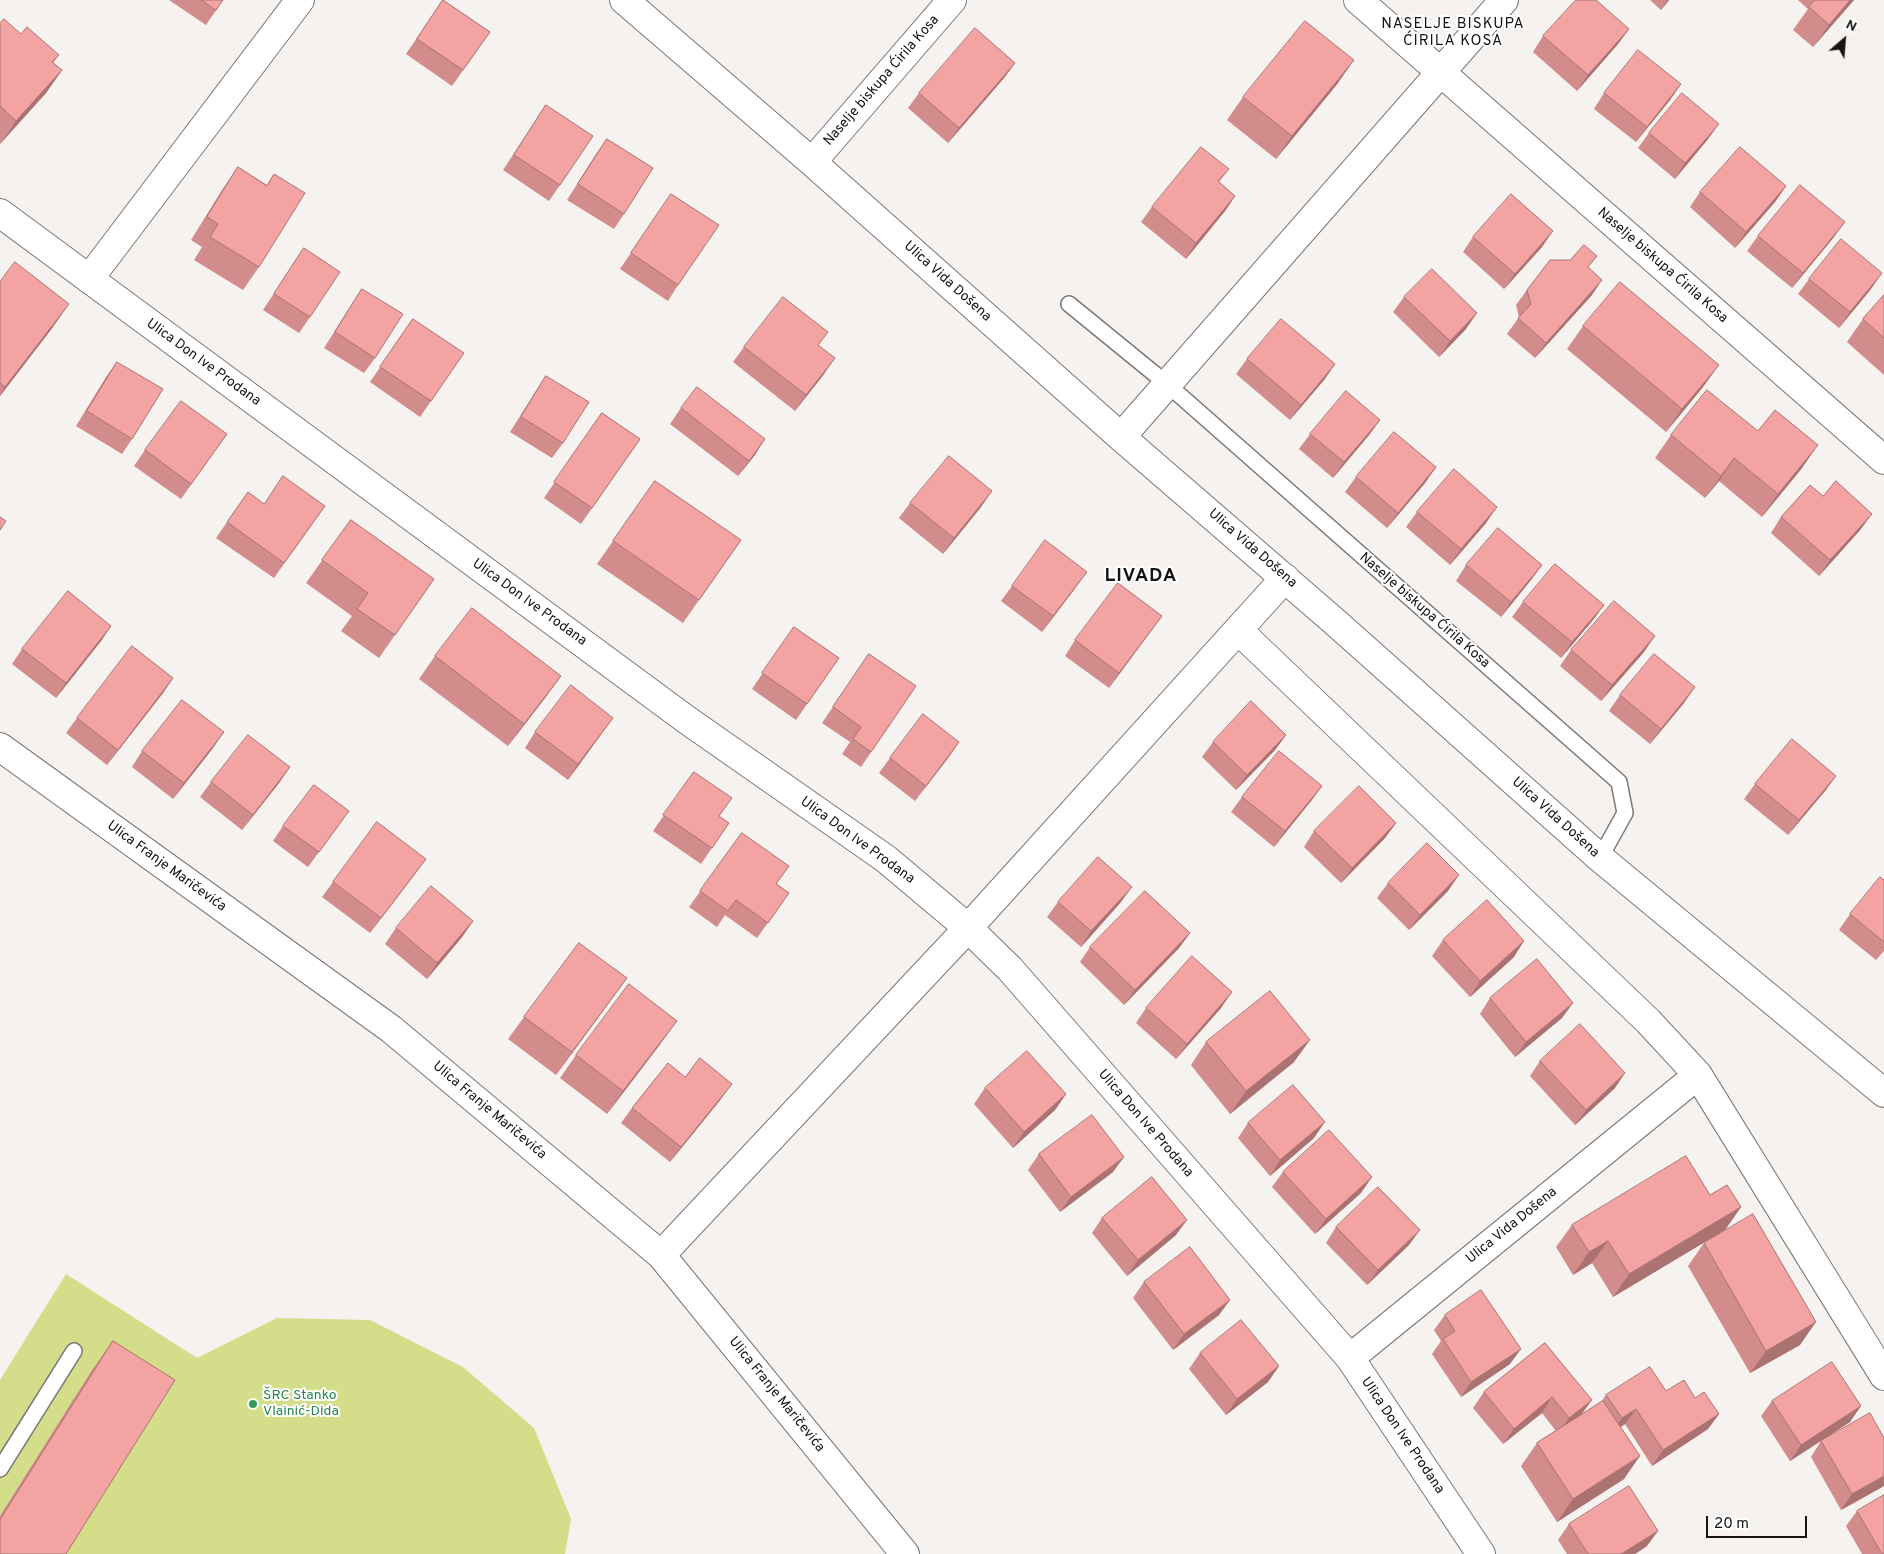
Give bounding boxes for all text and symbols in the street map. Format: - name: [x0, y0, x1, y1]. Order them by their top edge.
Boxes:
- street label: Naselje biskupa Ćirila Kosa: [821, 12, 943, 150]
- north arrow: [1819, 15, 1869, 65]
- district label: NASELJE BISKUPA ĆIRILA KOSA: [1379, 16, 1527, 51]
- text: N: [1843, 16, 1859, 36]
- street label: Naselje biskupa Ćirila Kosa: [1593, 205, 1731, 327]
- street label: Ulica Vida Došena: [900, 238, 994, 326]
- street label: Ulica Don Ive Prodana: [143, 316, 263, 410]
- street label: Ulica Vida Došena: [1204, 506, 1300, 592]
- street label: Naselje biskupa Ćirila Kosa: [1355, 550, 1493, 672]
- street label: Ulica Don Ive Prodana: [469, 556, 589, 650]
- district label: LIVADA: [1104, 566, 1178, 588]
- street label: Ulica Vida Došena: [1508, 774, 1602, 862]
- street label: Ulica Don Ive Prodana: [797, 794, 917, 888]
- street label: Ulica Franje Maričevića: [103, 818, 229, 916]
- street label: Ulica Franje Maričevića: [429, 1059, 549, 1163]
- street label: Ulica Don Ive Prodana: [1094, 1067, 1196, 1181]
- street label: Ulica Vida Došena: [1463, 1184, 1561, 1268]
- street label: Ulica Franje Maričevića: [724, 1334, 828, 1456]
- street label: Ulica Don Ive Prodana: [1357, 1374, 1447, 1498]
- place label: ŠRC Stanko Vlainić-Dida: [263, 1388, 339, 1420]
- marker: ŠRC Stanko Vlainić-Dida: [247, 1398, 259, 1410]
- scale bar: [1709, 1506, 1810, 1538]
- text: 20 m: [1714, 1515, 1749, 1534]

